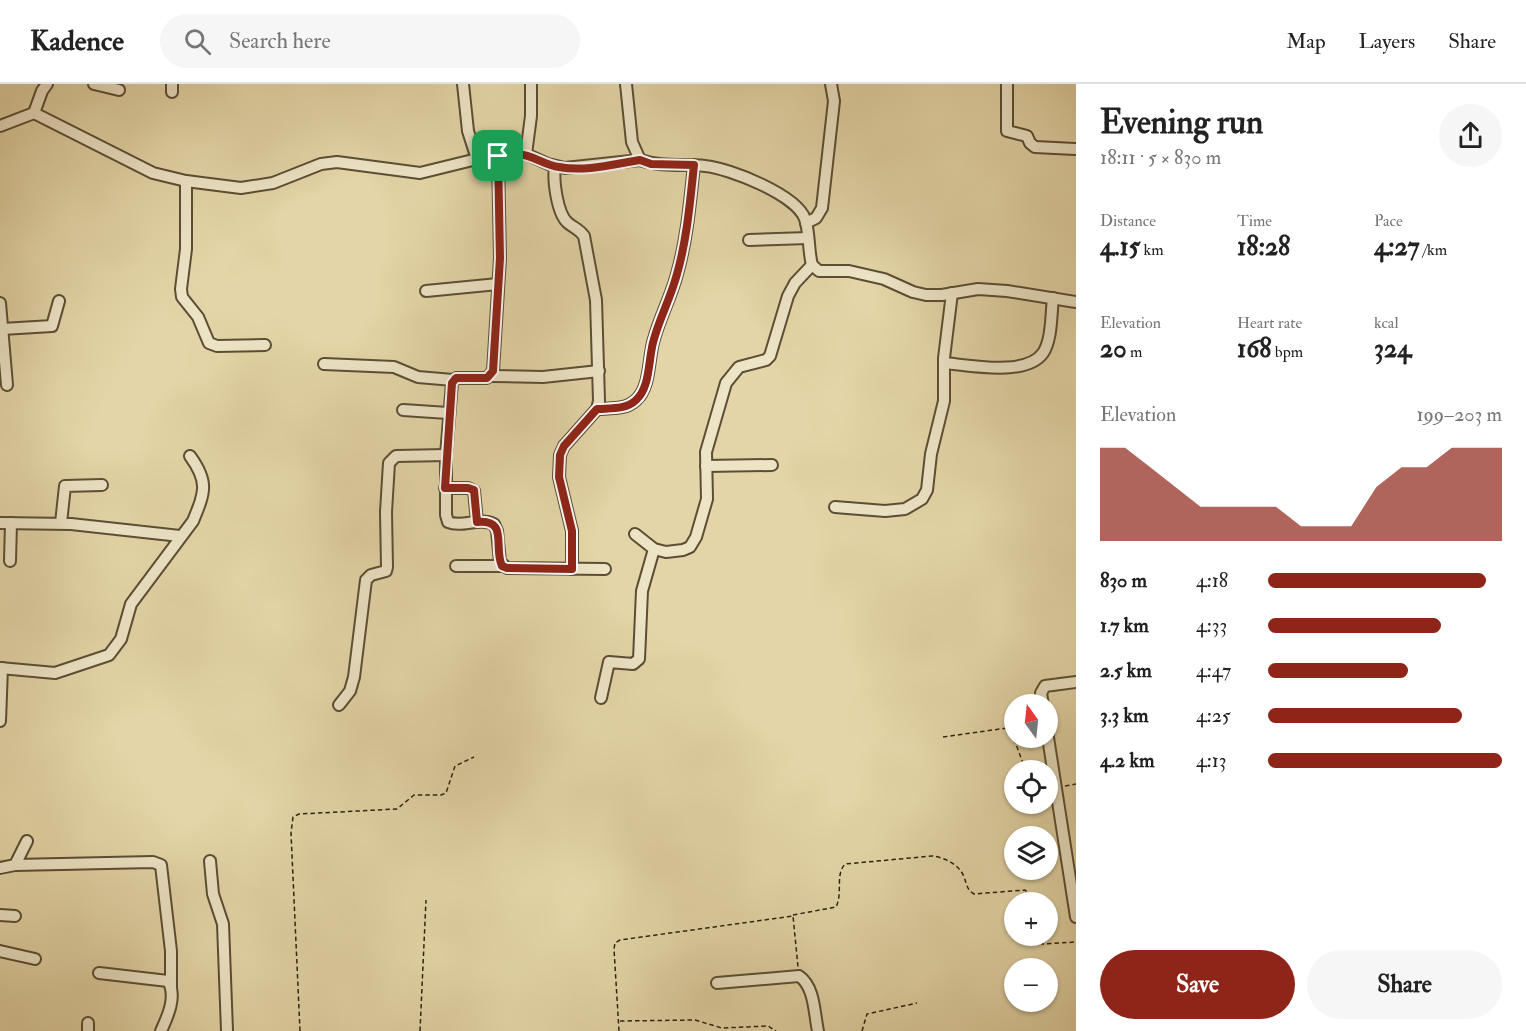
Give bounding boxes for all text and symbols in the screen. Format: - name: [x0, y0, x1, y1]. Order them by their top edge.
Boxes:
- search box: [160, 14, 580, 68]
- text: Kadence: [30, 24, 124, 59]
- icon: search: [181, 25, 214, 58]
- text: Search here: [229, 27, 331, 55]
- text: Map: [1286, 28, 1326, 55]
- text: Layers: [1359, 28, 1415, 55]
- text: Share: [1448, 28, 1496, 55]
- text: Evening run: [1100, 102, 1263, 143]
- button: share: [1439, 104, 1502, 167]
- pin: [472, 130, 523, 181]
- icon: arrive: [481, 139, 514, 172]
- text: 18:11 · 5 × 830 m: [1100, 145, 1221, 170]
- text: Distance: [1100, 211, 1156, 231]
- text: Time: [1237, 211, 1272, 231]
- text: Pace: [1374, 211, 1403, 231]
- text: 4.15: [1100, 231, 1140, 263]
- text: 18:28: [1237, 231, 1290, 263]
- text: 4:27: [1374, 231, 1420, 263]
- text: km: [1140, 240, 1164, 260]
- text: /km: [1420, 240, 1447, 260]
- text: Elevation: [1100, 313, 1161, 333]
- text: Heart rate: [1237, 313, 1302, 333]
- text: kcal: [1374, 313, 1399, 333]
- text: 20: [1100, 333, 1127, 365]
- text: 168: [1237, 333, 1271, 365]
- text: 324: [1374, 333, 1411, 365]
- text: m: [1127, 342, 1142, 362]
- text: bpm: [1271, 342, 1303, 362]
- text: Elevation: [1100, 402, 1176, 427]
- text: 199–203 m: [1417, 402, 1502, 427]
- text: 830 m: [1100, 568, 1147, 593]
- text: 4:18: [1196, 568, 1228, 593]
- text: 1.7 km: [1100, 613, 1149, 638]
- text: 4:33: [1196, 613, 1227, 638]
- text: 2.5 km: [1100, 658, 1152, 683]
- text: 4:47: [1196, 658, 1231, 683]
- north arrow: [1004, 694, 1058, 748]
- map controls: [1004, 694, 1058, 1012]
- text: 3.3 km: [1100, 703, 1148, 728]
- text: 4:25: [1196, 703, 1231, 728]
- text: 4.2 km: [1100, 748, 1154, 773]
- text: 4:13: [1196, 748, 1227, 773]
- button: locate: [1004, 760, 1058, 814]
- button: layers: [1004, 826, 1058, 880]
- button: +: [1004, 892, 1058, 946]
- button: Save: [1100, 950, 1295, 1019]
- button: Share: [1307, 950, 1502, 1019]
- button: −: [1004, 958, 1058, 1012]

